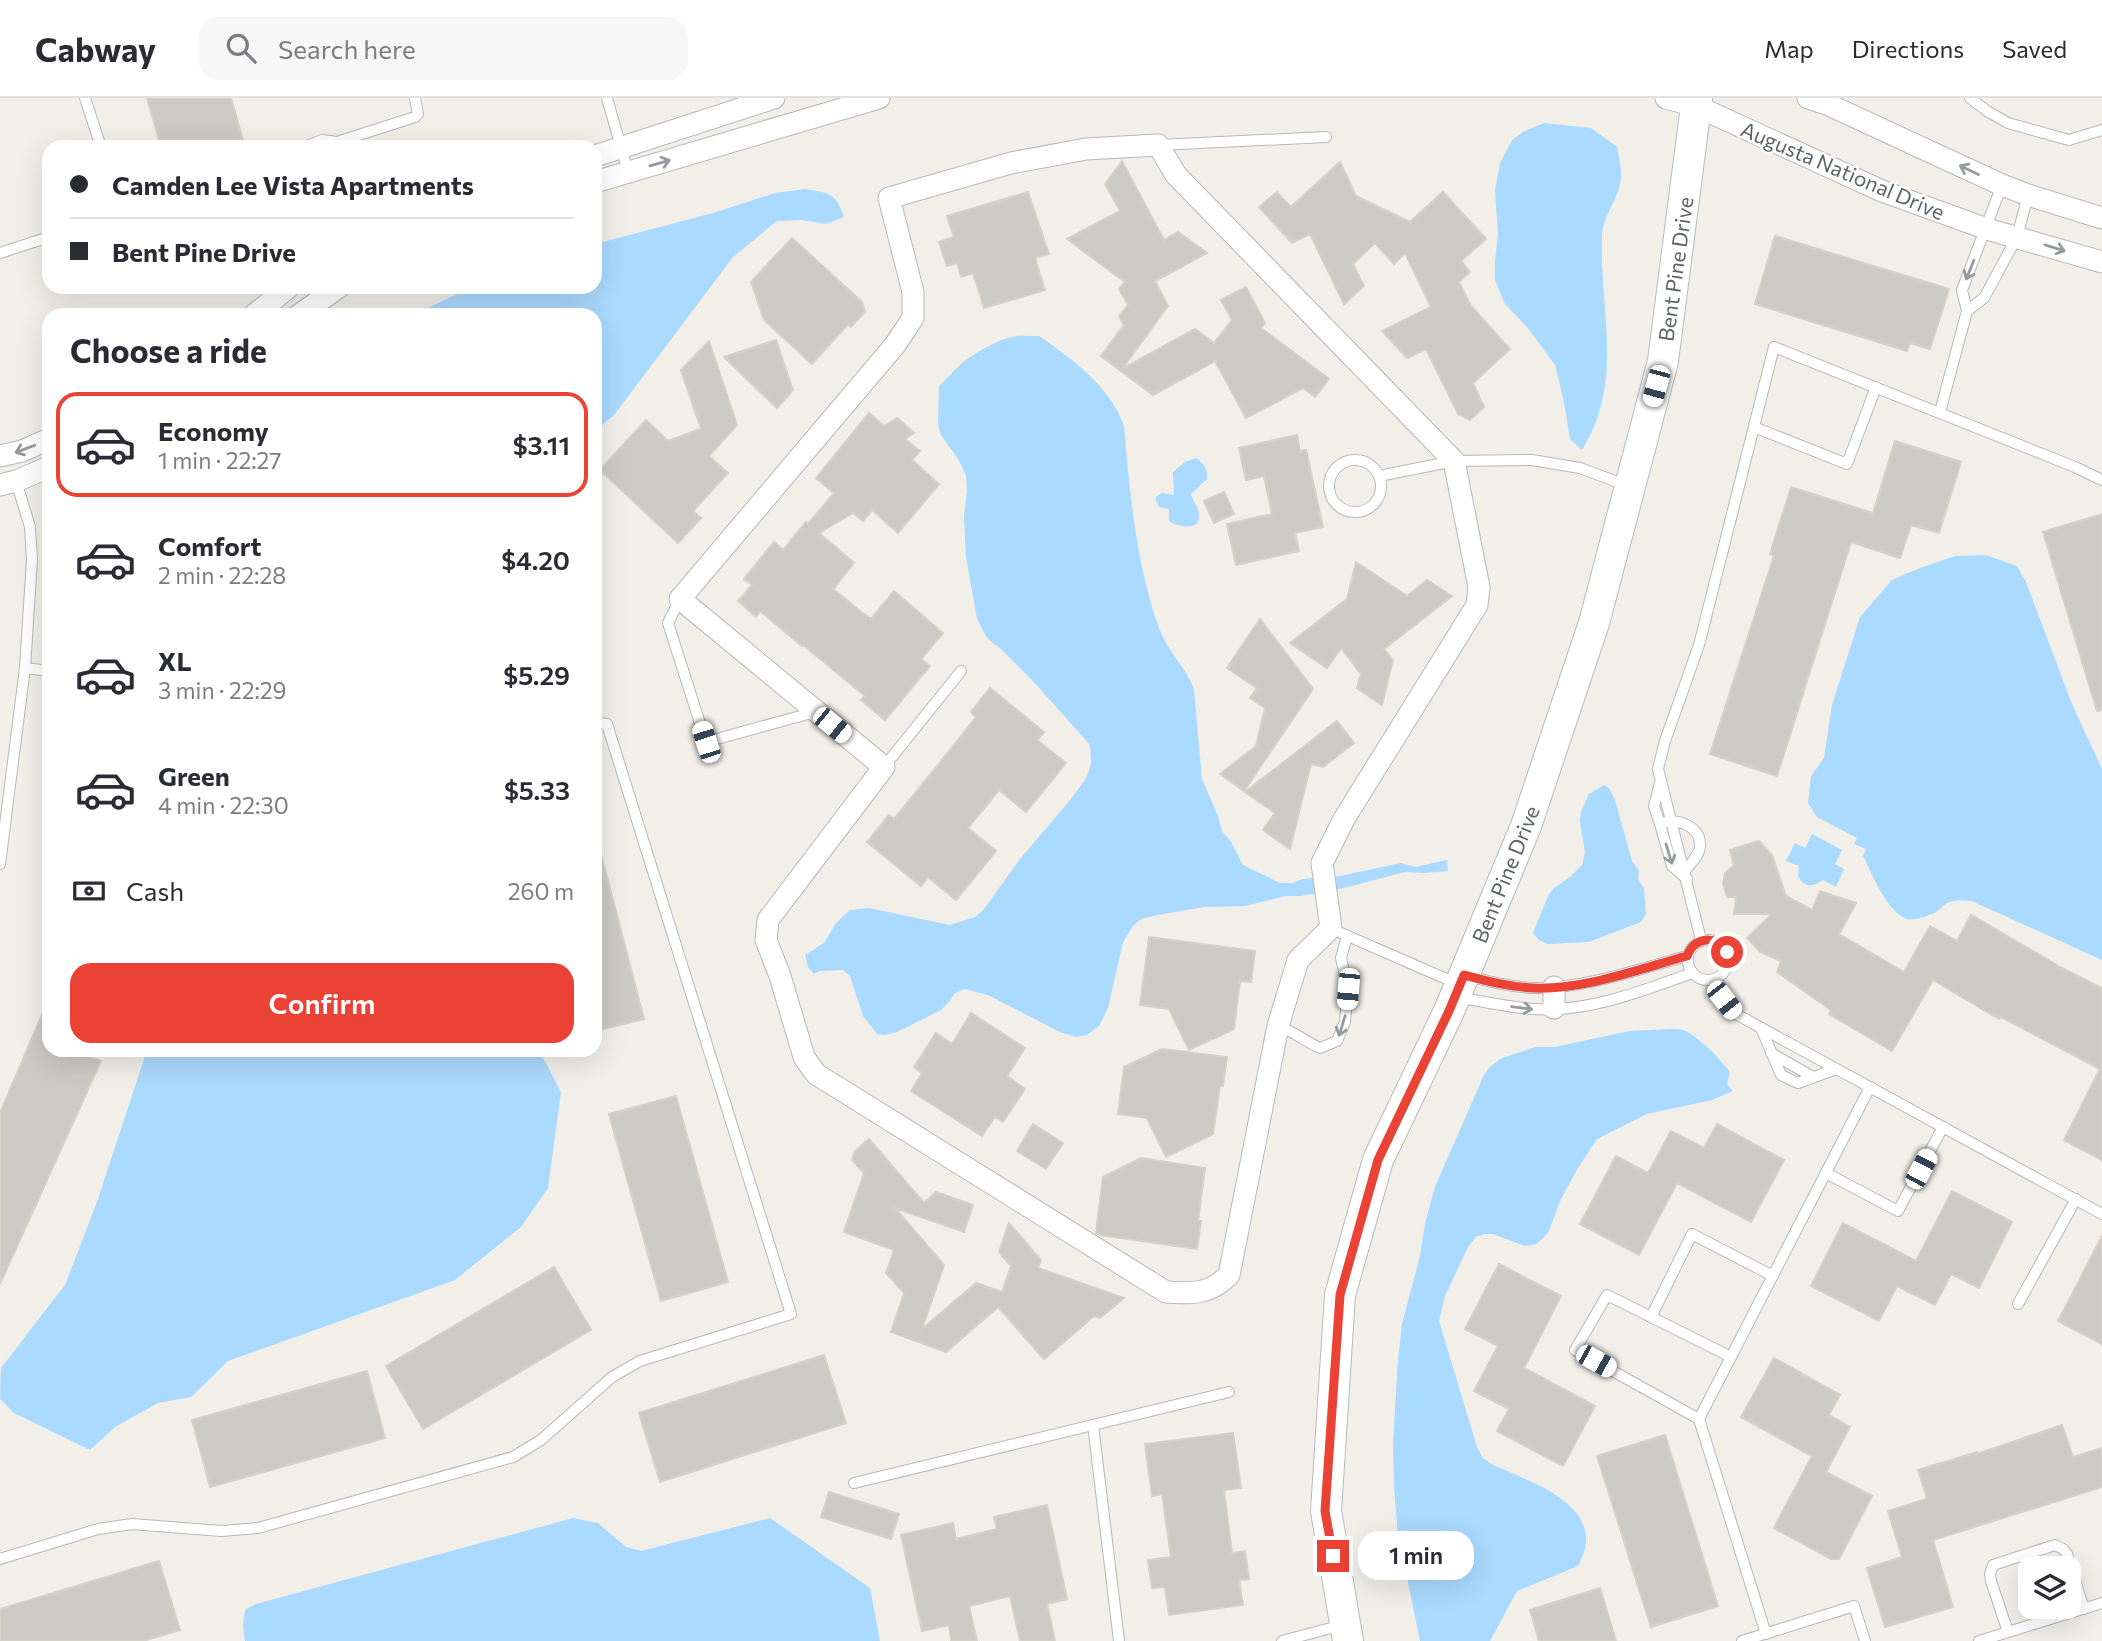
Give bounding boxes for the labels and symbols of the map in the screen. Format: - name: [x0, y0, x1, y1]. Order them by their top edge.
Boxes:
- street label: Augusta National Drive: [1737, 116, 1949, 224]
- one-way arrow: [649, 155, 671, 168]
- one-way arrow: [1959, 163, 1980, 176]
- street label: Bent Pine Drive: [1652, 195, 1698, 343]
- one-way arrow: [2044, 243, 2066, 256]
- one-way arrow: [1963, 258, 1976, 280]
- car: [1641, 363, 1672, 409]
- one-way arrow: [14, 443, 36, 456]
- car: [810, 704, 855, 746]
- car: [690, 719, 723, 765]
- street label: Bent Pine Drive: [1466, 802, 1544, 946]
- one-way arrow: [1663, 843, 1676, 865]
- route start: [1711, 936, 1743, 968]
- car: [1336, 967, 1361, 1011]
- car: [1703, 977, 1746, 1023]
- one-way arrow: [1510, 1001, 1533, 1014]
- one-way arrow: [1334, 1015, 1347, 1037]
- car: [1902, 1146, 1941, 1192]
- car: [1573, 1342, 1620, 1380]
- callout: 1 min: [1358, 1532, 1473, 1580]
- route end: [1317, 1540, 1349, 1572]

